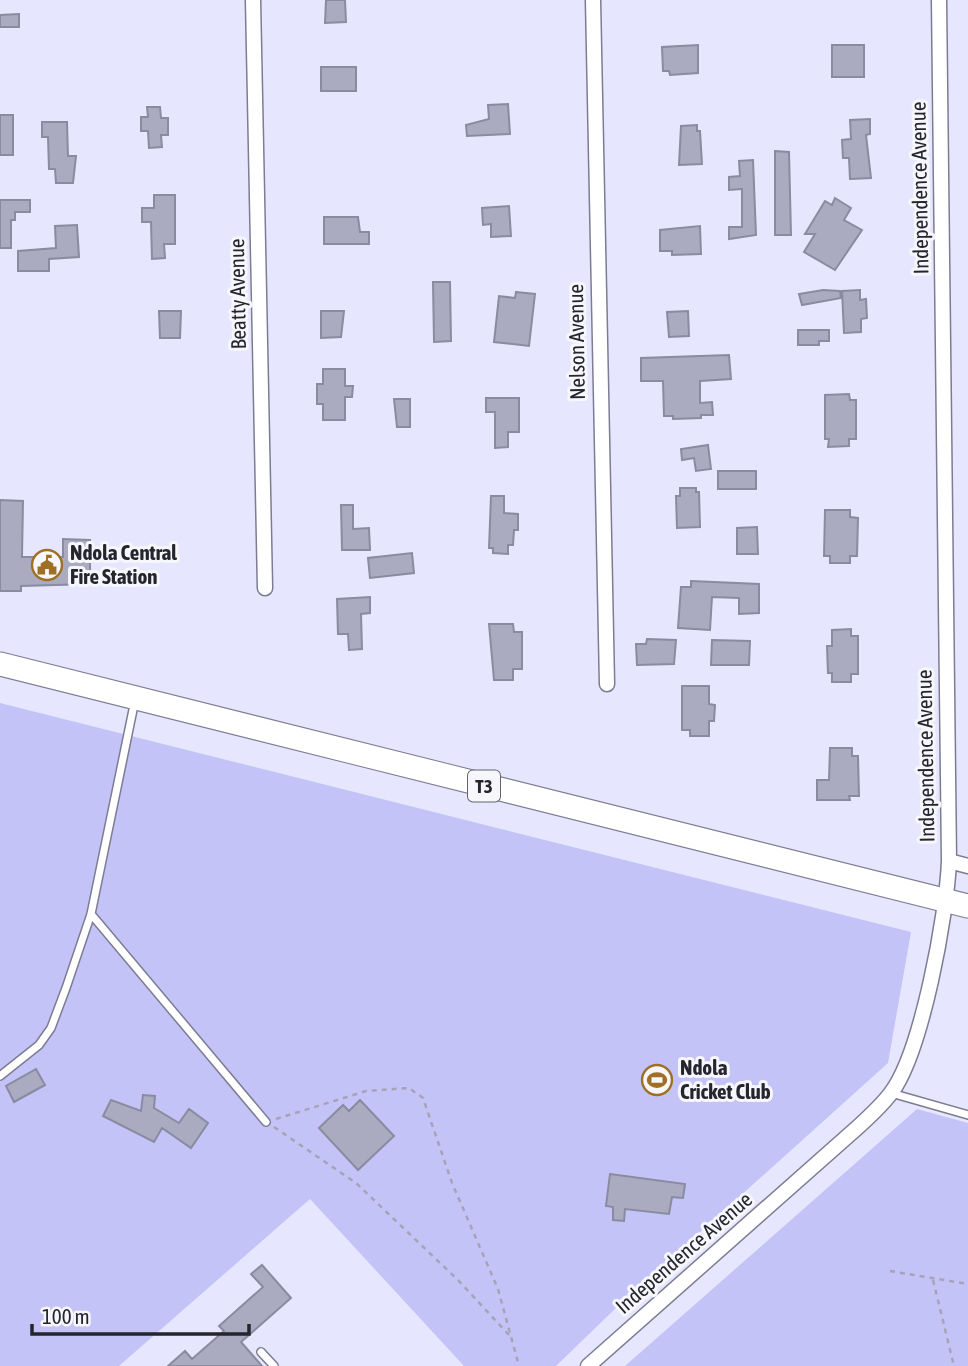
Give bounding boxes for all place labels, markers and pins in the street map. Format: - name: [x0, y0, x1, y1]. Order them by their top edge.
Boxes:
- place label: Ndola Central Fire Station: [70, 540, 177, 588]
- public building icon: Ndola Central Fire Station: [30, 548, 64, 582]
- place label: Ndola Cricket Club: [680, 1055, 771, 1103]
- sports icon: Ndola Cricket Club: [640, 1063, 674, 1097]

